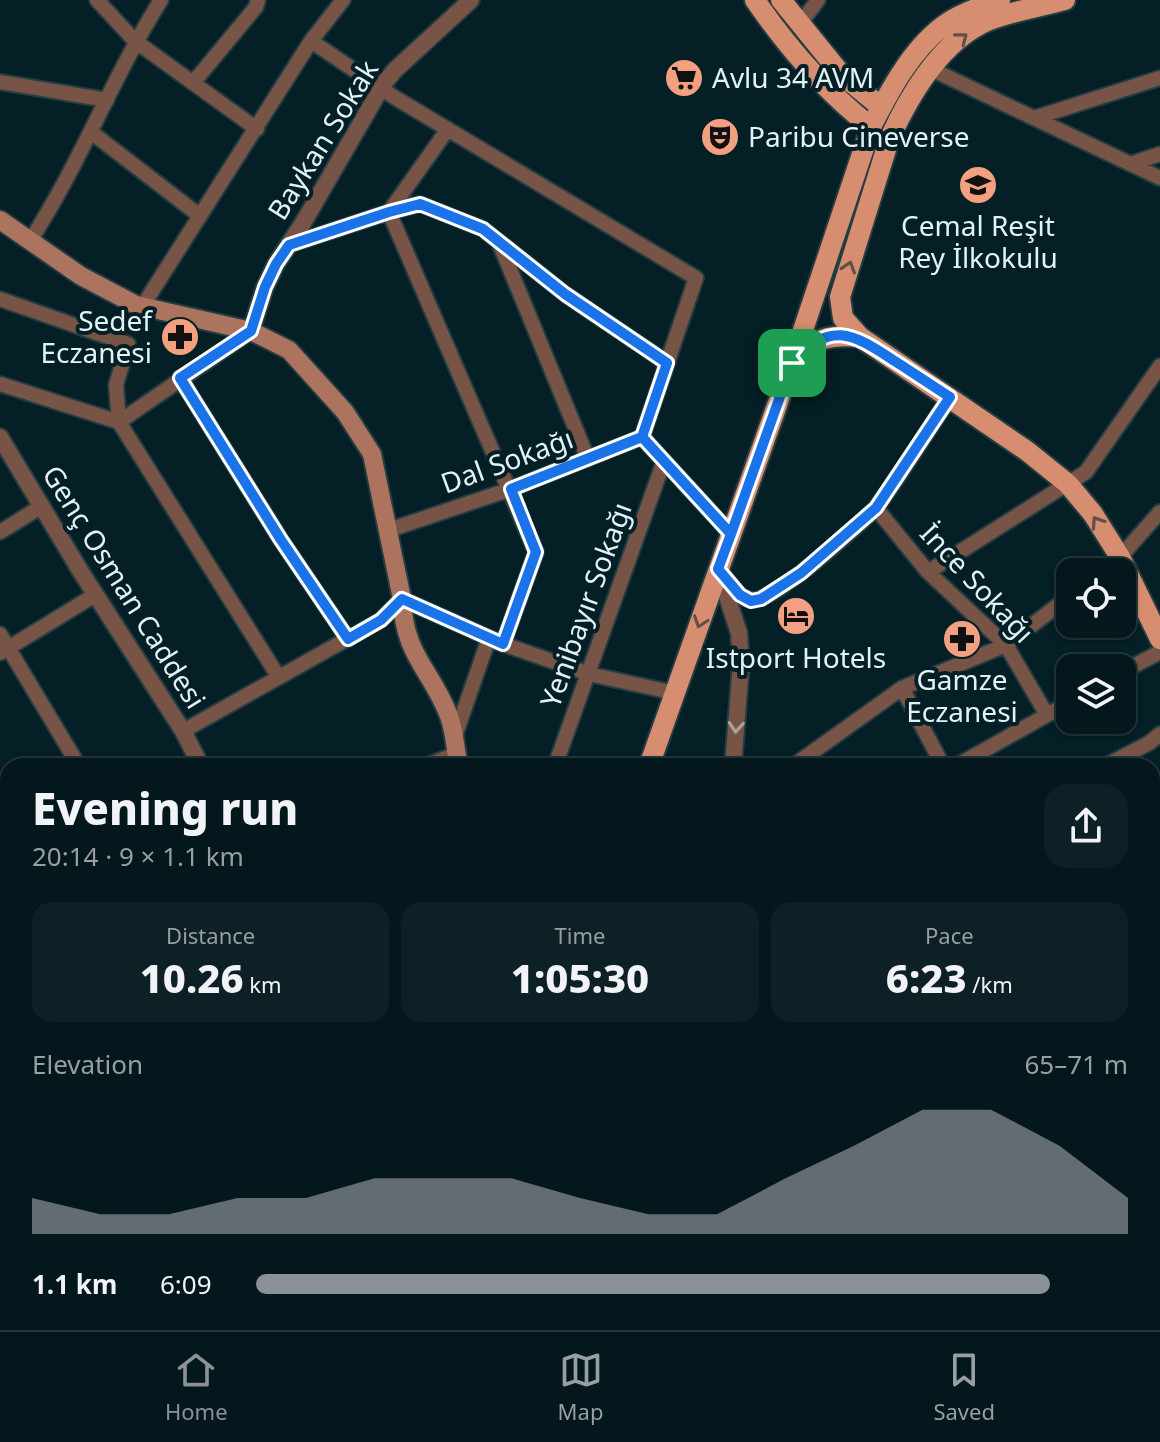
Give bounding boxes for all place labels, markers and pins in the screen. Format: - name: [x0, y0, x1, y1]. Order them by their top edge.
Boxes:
- supermarket icon: Avlu 34 AVM: [663, 57, 705, 99]
- place label: Avlu 34 AVM: [712, 58, 874, 96]
- theatre icon: Paribu Cineverse: [699, 116, 741, 158]
- place label: Paribu Cineverse: [748, 117, 969, 155]
- school or university icon: Cemal Reşit Rey İlkokulu: [957, 164, 999, 206]
- place label: Cemal Reşit Rey İlkokulu: [898, 206, 1058, 276]
- place label: Sedef Eczanesi: [40, 301, 153, 371]
- pharmacy icon: Sedef Eczanesi: [159, 316, 201, 358]
- pin: [758, 329, 826, 397]
- hotel icon: Istport Hotels: [775, 595, 817, 637]
- pharmacy icon: Gamze Eczanesi: [941, 618, 983, 660]
- place label: Istport Hotels: [706, 638, 886, 676]
- place label: Gamze Eczanesi: [906, 660, 1018, 730]

